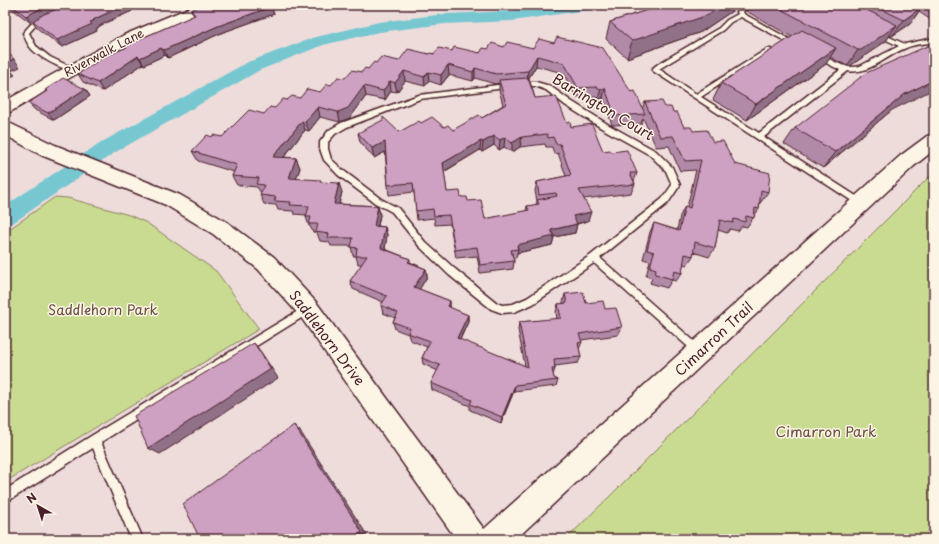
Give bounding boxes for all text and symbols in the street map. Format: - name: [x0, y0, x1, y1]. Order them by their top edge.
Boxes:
- street label: Riverwalk Lane: [60, 23, 147, 81]
- street label: Barrington Court: [549, 68, 658, 145]
- street label: Saddlehorn Drive: [285, 286, 370, 390]
- street label: Cimarron Trail: [670, 297, 758, 381]
- park label: Saddlehorn Park: [48, 299, 158, 320]
- park label: Cimarron Park: [775, 421, 877, 442]
- north arrow: [18, 486, 58, 526]
- text: N: [23, 488, 40, 507]

